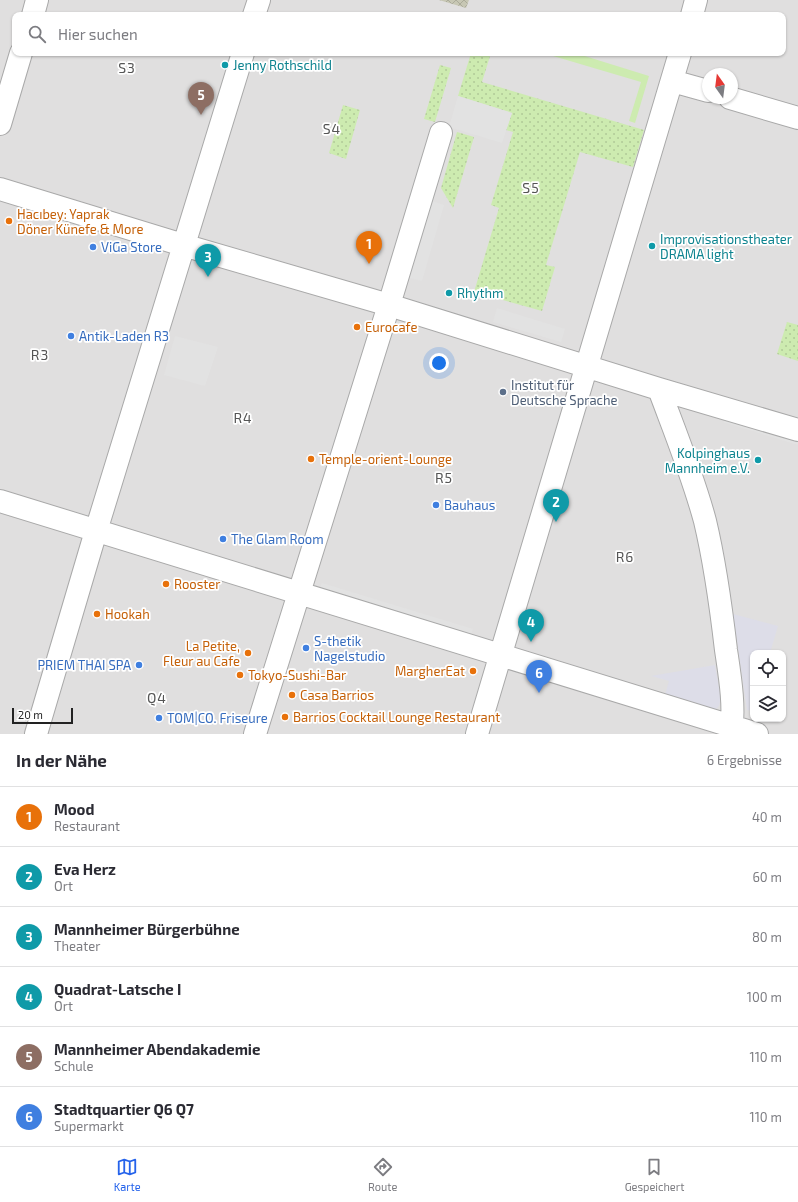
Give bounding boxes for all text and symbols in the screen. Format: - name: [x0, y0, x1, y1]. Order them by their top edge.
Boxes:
- search box: [12, 12, 786, 56]
- icon: search: [26, 23, 48, 45]
- text: Hier suchen: [58, 25, 138, 43]
- place label: Jenny Rothschild: [233, 57, 332, 73]
- district label: S3: [118, 59, 136, 76]
- marker: Jenny Rothschild: [220, 60, 230, 70]
- north arrow: [702, 68, 738, 104]
- pin: 5: [188, 82, 214, 115]
- district label: S4: [323, 120, 341, 137]
- district label: S5: [522, 179, 540, 196]
- place label: Hacıbey: Yaprak Döner Künefe & More: [17, 206, 143, 237]
- marker: Hacıbey: Yaprak Döner Künefe & More: [4, 216, 14, 226]
- pin: 1: [356, 231, 382, 264]
- place label: Improvisationstheater DRAMA light: [660, 231, 792, 262]
- place label: ViGa Store: [101, 239, 162, 255]
- marker: Improvisationstheater DRAMA light: [647, 241, 657, 251]
- marker: ViGa Store: [88, 242, 98, 252]
- pin: 3: [195, 244, 221, 277]
- place label: Rhythm: [457, 285, 503, 301]
- marker: Rhythm: [444, 288, 454, 298]
- place label: Eurocafe: [365, 319, 417, 335]
- marker: Eurocafe: [352, 322, 362, 332]
- place label: Antik-Laden R3: [79, 328, 169, 344]
- marker: Antik-Laden R3: [66, 331, 76, 341]
- district label: R3: [31, 346, 49, 363]
- your location: [429, 353, 449, 373]
- place label: Institut für Deutsche Sprache: [511, 377, 617, 408]
- marker: Institut für Deutsche Sprache: [498, 387, 508, 397]
- district label: R4: [233, 409, 253, 426]
- place label: Kolpinghaus Mannheim e.V.: [665, 445, 750, 476]
- place label: Temple-orient-Lounge: [319, 451, 452, 467]
- marker: Temple-orient-Lounge: [306, 454, 316, 464]
- marker: Kolpinghaus Mannheim e.V.: [753, 455, 763, 465]
- district label: R5: [435, 469, 453, 486]
- pin: 2: [543, 489, 569, 522]
- place label: Bauhaus: [444, 497, 495, 513]
- marker: Bauhaus: [431, 500, 441, 510]
- place label: The Glam Room: [231, 531, 324, 547]
- marker: The Glam Room: [218, 534, 228, 544]
- district label: R6: [616, 548, 634, 565]
- place label: Rooster: [174, 576, 221, 592]
- marker: Rooster: [161, 579, 171, 589]
- place label: Hookah: [105, 606, 150, 622]
- marker: Hookah: [92, 609, 102, 619]
- pin: 4: [518, 609, 544, 642]
- place label: S-thetik Nagelstudio: [314, 633, 385, 664]
- place label: La Petite, Fleur au Cafe: [163, 638, 240, 669]
- marker: S-thetik Nagelstudio: [301, 643, 311, 653]
- marker: La Petite, Fleur au Cafe: [243, 648, 253, 658]
- map controls: [750, 650, 786, 722]
- button: locate: [750, 650, 786, 686]
- place label: PRIEM THAI SPA: [37, 657, 131, 673]
- marker: PRIEM THAI SPA: [134, 660, 144, 670]
- pin: 6: [526, 660, 552, 693]
- place label: MargherEat: [395, 663, 465, 679]
- marker: MargherEat: [468, 666, 478, 676]
- place label: Tokyo-Sushi-Bar: [248, 667, 346, 683]
- marker: Tokyo-Sushi-Bar: [235, 670, 245, 680]
- button: layers: [750, 686, 786, 722]
- place label: Casa Barrios: [300, 687, 374, 703]
- district label: Q4: [147, 689, 167, 706]
- marker: Casa Barrios: [287, 690, 297, 700]
- scale bar: [12, 706, 73, 725]
- text: 20 m: [18, 708, 43, 721]
- place label: Barrios Cocktail Lounge Restaurant: [293, 709, 500, 725]
- place label: TOM|CO. Friseure: [167, 710, 268, 726]
- marker: Barrios Cocktail Lounge Restaurant: [280, 712, 290, 722]
- marker: TOM|CO. Friseure: [154, 713, 164, 723]
- text: In der Nähe: [16, 750, 107, 770]
- text: 6 Ergebnisse: [707, 752, 782, 768]
- text: Mood: [54, 800, 94, 818]
- text: 1: [26, 809, 32, 825]
- text: 40 m: [752, 809, 782, 825]
- text: Restaurant: [54, 818, 120, 834]
- text: Eva Herz: [54, 860, 116, 878]
- text: 2: [25, 869, 33, 885]
- text: 60 m: [752, 869, 782, 885]
- text: Ort: [54, 878, 73, 894]
- text: Mannheimer Bürgerbühne: [54, 920, 240, 938]
- text: 3: [25, 929, 33, 945]
- text: 80 m: [752, 929, 782, 945]
- text: Theater: [54, 938, 100, 954]
- text: Quadrat-Latsche I: [54, 980, 181, 998]
- text: 4: [25, 989, 33, 1005]
- text: 100 m: [747, 989, 782, 1005]
- text: Ort: [54, 998, 73, 1014]
- text: Mannheimer Abendakademie: [54, 1040, 260, 1058]
- text: 5: [25, 1049, 33, 1065]
- text: 110 m: [750, 1049, 782, 1065]
- text: Schule: [54, 1058, 93, 1074]
- text: Stadtquartier Q6 Q7: [54, 1100, 194, 1118]
- text: 6: [25, 1109, 33, 1125]
- text: 110 m: [750, 1109, 782, 1125]
- text: Supermarkt: [54, 1118, 124, 1134]
- tab: Karte: [114, 1156, 141, 1193]
- tab: Route: [368, 1156, 397, 1193]
- tab: Gespeichert: [625, 1156, 684, 1193]

